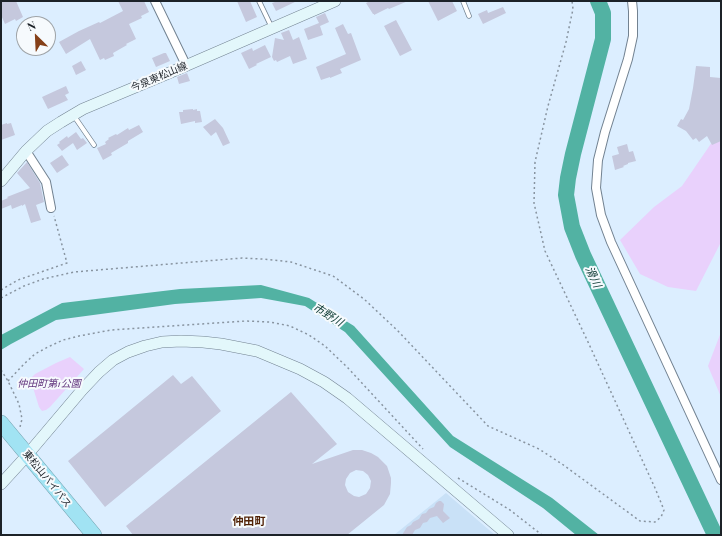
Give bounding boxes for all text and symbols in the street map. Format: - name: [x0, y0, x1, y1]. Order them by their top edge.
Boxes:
- north arrow: [16, 16, 56, 56]
- text: N: [25, 17, 38, 34]
- street label: 今泉東松山線: [129, 60, 189, 94]
- water label: 滑川: [582, 264, 604, 290]
- water label: 市野川: [311, 301, 345, 329]
- park label: 仲田町第1公園: [17, 378, 81, 390]
- street label: 東松山バイパス: [20, 448, 74, 510]
- district label: 仲田町: [233, 515, 265, 529]

